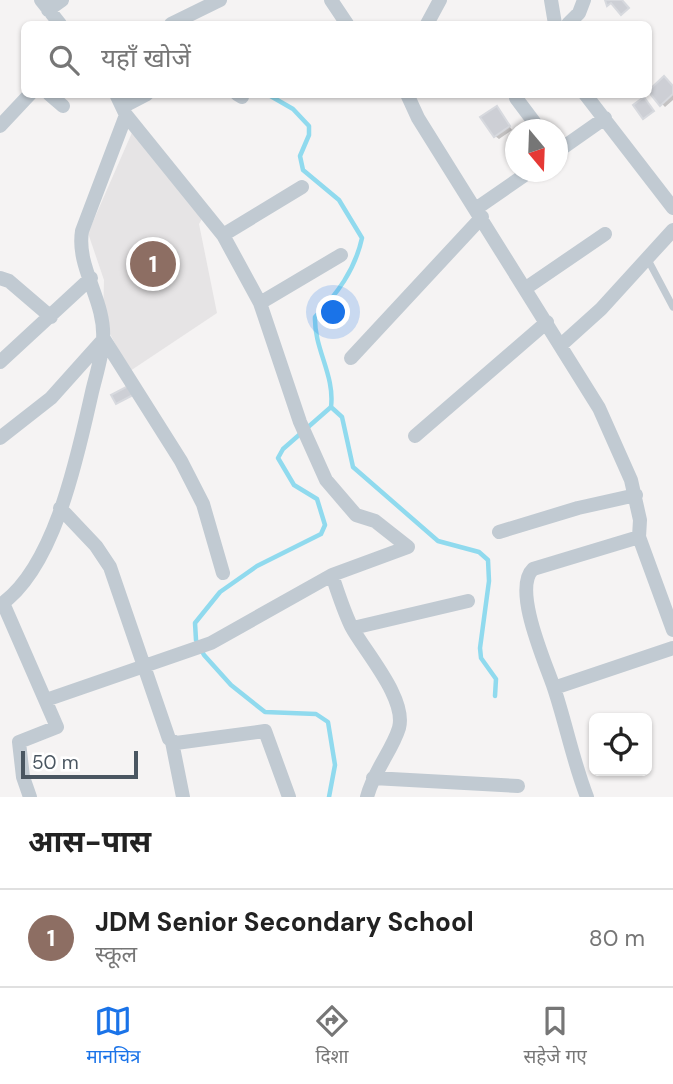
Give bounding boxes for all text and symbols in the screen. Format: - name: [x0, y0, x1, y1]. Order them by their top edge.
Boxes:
- search box: [21, 21, 652, 98]
- icon: search: [45, 41, 83, 79]
- text: यहाँ खोजें: [101, 41, 191, 75]
- north arrow: [505, 119, 568, 182]
- pin: 1: [130, 238, 176, 290]
- your location: [316, 295, 350, 329]
- map controls: [589, 713, 652, 776]
- button: locate: [589, 713, 652, 776]
- scale bar: [21, 748, 138, 780]
- text: 50 m: [32, 750, 79, 775]
- text: आस-पास: [28, 822, 151, 861]
- text: JDM Senior Secondary School: [95, 905, 474, 939]
- text: 1: [47, 923, 55, 953]
- text: 80 m: [589, 923, 645, 953]
- text: स्कूल: [95, 939, 137, 969]
- tab: मानचित्र: [86, 1002, 141, 1071]
- tab: दिशा: [313, 1002, 351, 1071]
- tab: सहेजे गए: [523, 1002, 587, 1071]

